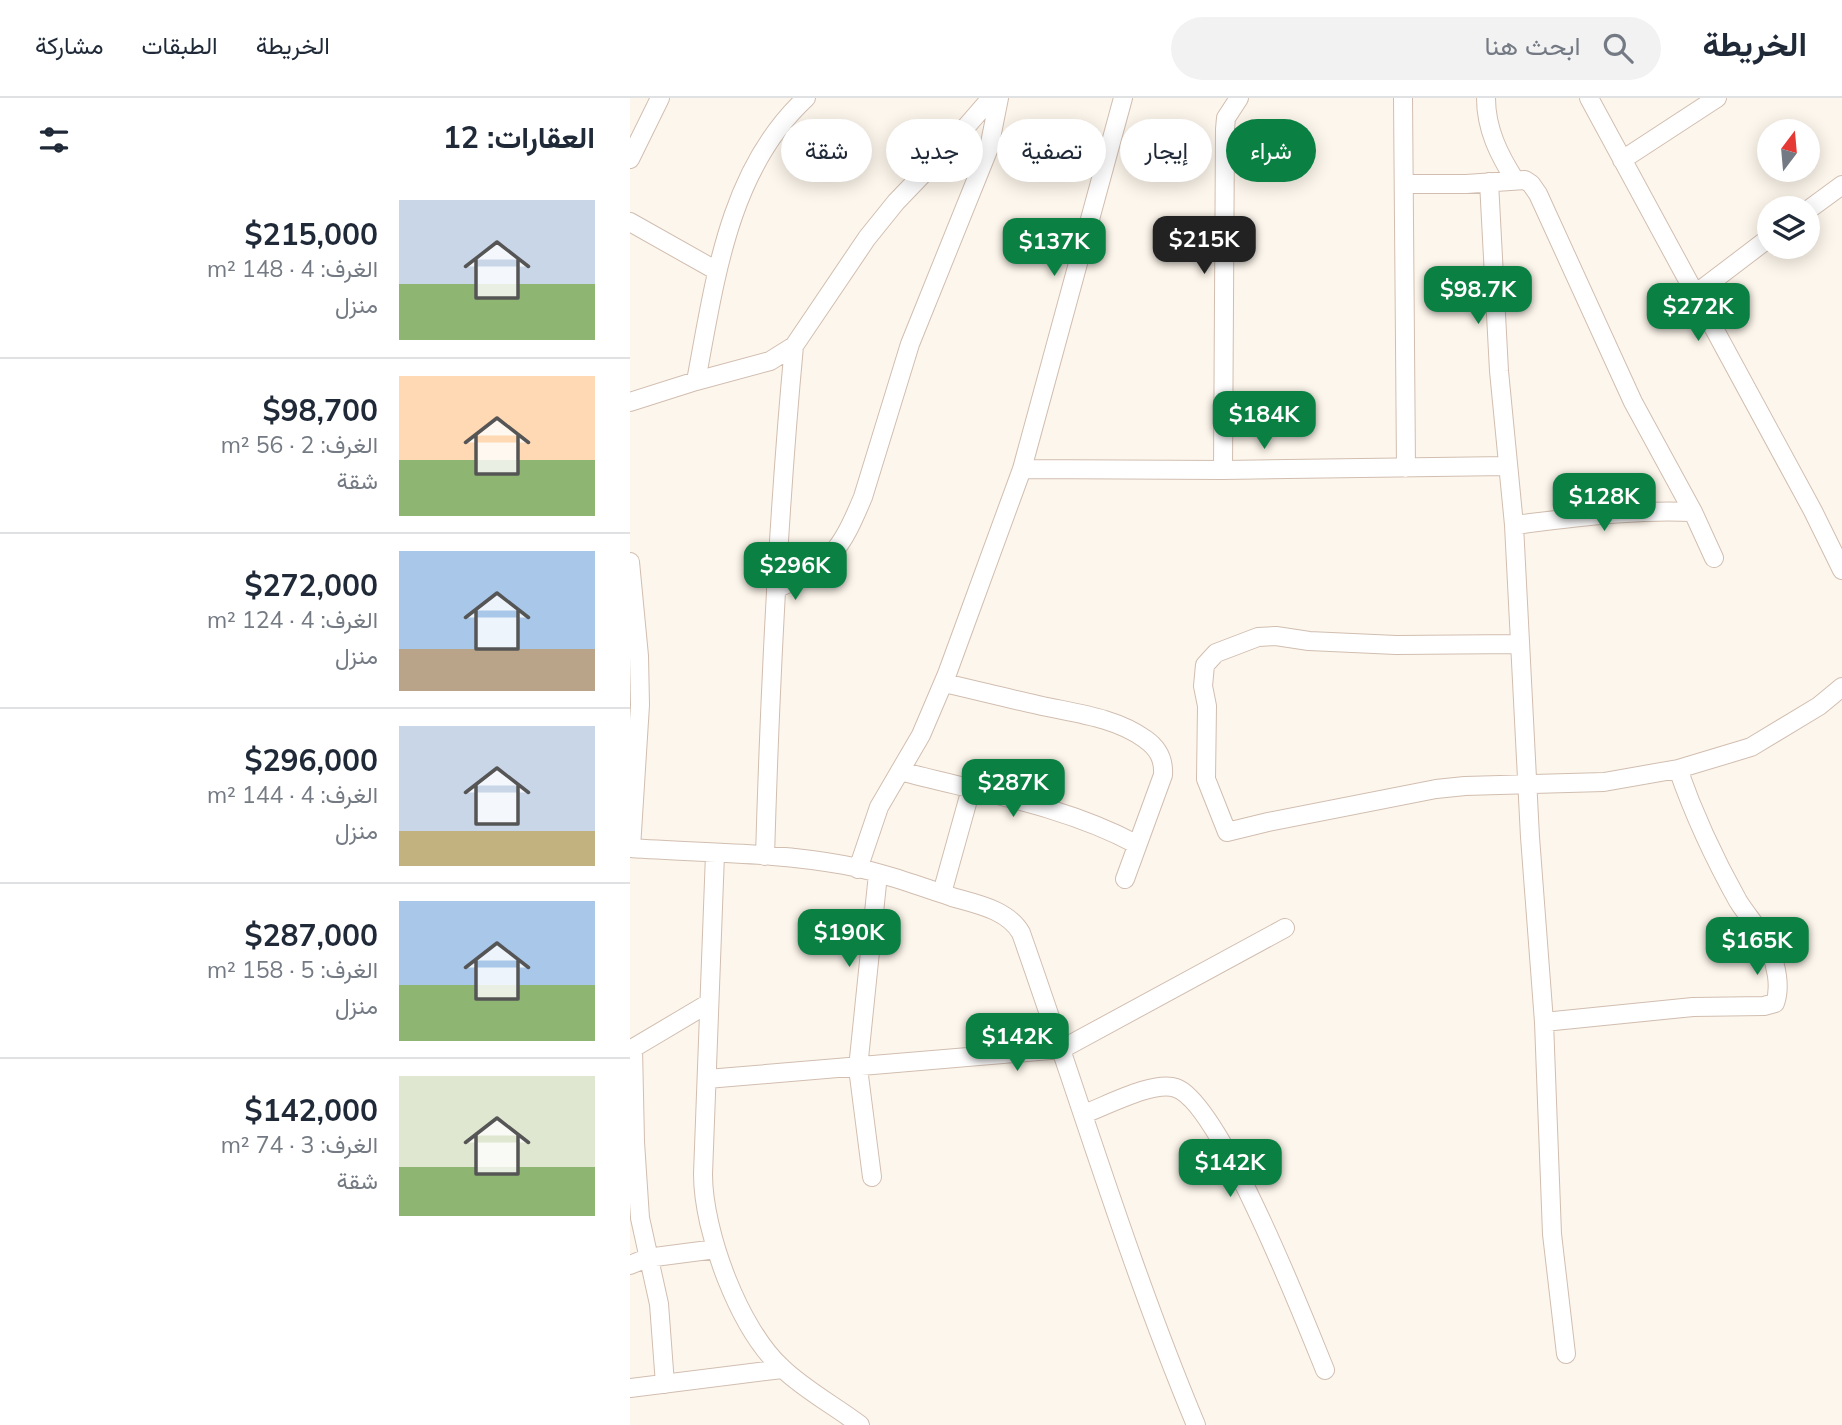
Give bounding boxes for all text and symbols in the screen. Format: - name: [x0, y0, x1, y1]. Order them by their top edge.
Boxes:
- search box: [1171, 17, 1661, 80]
- text: الخريطة: [1703, 23, 1807, 64]
- text: ابحث هنا: [1485, 29, 1581, 62]
- icon: search: [1599, 29, 1637, 67]
- text: مشاركة: [35, 30, 103, 60]
- text: الطبقات: [141, 30, 218, 60]
- text: الخريطة: [256, 30, 330, 60]
- text: العقارات: 12: [443, 118, 595, 156]
- chip: شقة: [781, 119, 872, 182]
- chip: جديد: [886, 119, 983, 182]
- chip: تصفية: [997, 119, 1106, 182]
- chip: إيجار: [1120, 119, 1212, 182]
- chip: شراء: [1226, 119, 1316, 182]
- north arrow: [1757, 119, 1820, 182]
- map controls: [1757, 119, 1820, 259]
- icon: filters: [35, 121, 73, 159]
- button: layers: [1757, 196, 1820, 259]
- text: $215,000: [245, 215, 378, 253]
- pin: $215K: [1155, 216, 1253, 276]
- pin: $137K: [1005, 218, 1103, 278]
- text: $215K: [1169, 224, 1239, 253]
- text: $137K: [1019, 226, 1089, 255]
- icon: home: [455, 228, 539, 312]
- text: الغرف: 4 · 148 m²: [207, 254, 378, 283]
- pin: $98.7K: [1421, 266, 1535, 326]
- text: $98.7K: [1440, 274, 1516, 303]
- pin: $272K: [1649, 284, 1747, 343]
- text: منزل: [335, 290, 378, 319]
- text: $272K: [1663, 291, 1733, 320]
- text: $98,700: [263, 391, 378, 429]
- pin: $184K: [1215, 392, 1313, 451]
- text: $184K: [1229, 399, 1299, 428]
- icon: home: [455, 404, 539, 488]
- text: الغرف: 2 · 56 m²: [221, 430, 378, 459]
- text: شقة: [336, 466, 378, 495]
- pin: $128K: [1555, 474, 1653, 533]
- text: $128K: [1569, 481, 1639, 510]
- pin: $296K: [746, 542, 844, 602]
- text: $296K: [760, 550, 830, 579]
- text: $272,000: [245, 566, 378, 604]
- icon: home: [455, 579, 539, 663]
- text: الغرف: 4 · 124 m²: [207, 605, 378, 634]
- text: منزل: [335, 641, 378, 670]
- text: $296,000: [245, 741, 378, 779]
- icon: home: [455, 754, 539, 838]
- pin: $287K: [964, 760, 1062, 819]
- text: $287K: [978, 767, 1048, 796]
- text: الغرف: 4 · 144 m²: [207, 780, 378, 809]
- text: منزل: [335, 816, 378, 845]
- pin: $190K: [800, 910, 898, 969]
- text: $287,000: [245, 916, 378, 954]
- text: $190K: [814, 917, 884, 946]
- pin: $165K: [1708, 918, 1806, 977]
- text: $165K: [1722, 925, 1792, 954]
- icon: home: [455, 929, 539, 1013]
- text: الغرف: 5 · 158 m²: [207, 955, 378, 984]
- text: منزل: [335, 991, 378, 1020]
- pin: $142K: [968, 1014, 1066, 1073]
- text: $142K: [982, 1021, 1052, 1050]
- text: $142,000: [245, 1091, 378, 1129]
- icon: home: [455, 1104, 539, 1188]
- text: الغرف: 3 · 74 m²: [221, 1130, 378, 1159]
- pin: $142K: [1181, 1140, 1279, 1199]
- text: $142K: [1195, 1147, 1265, 1176]
- text: شقة: [336, 1166, 378, 1195]

